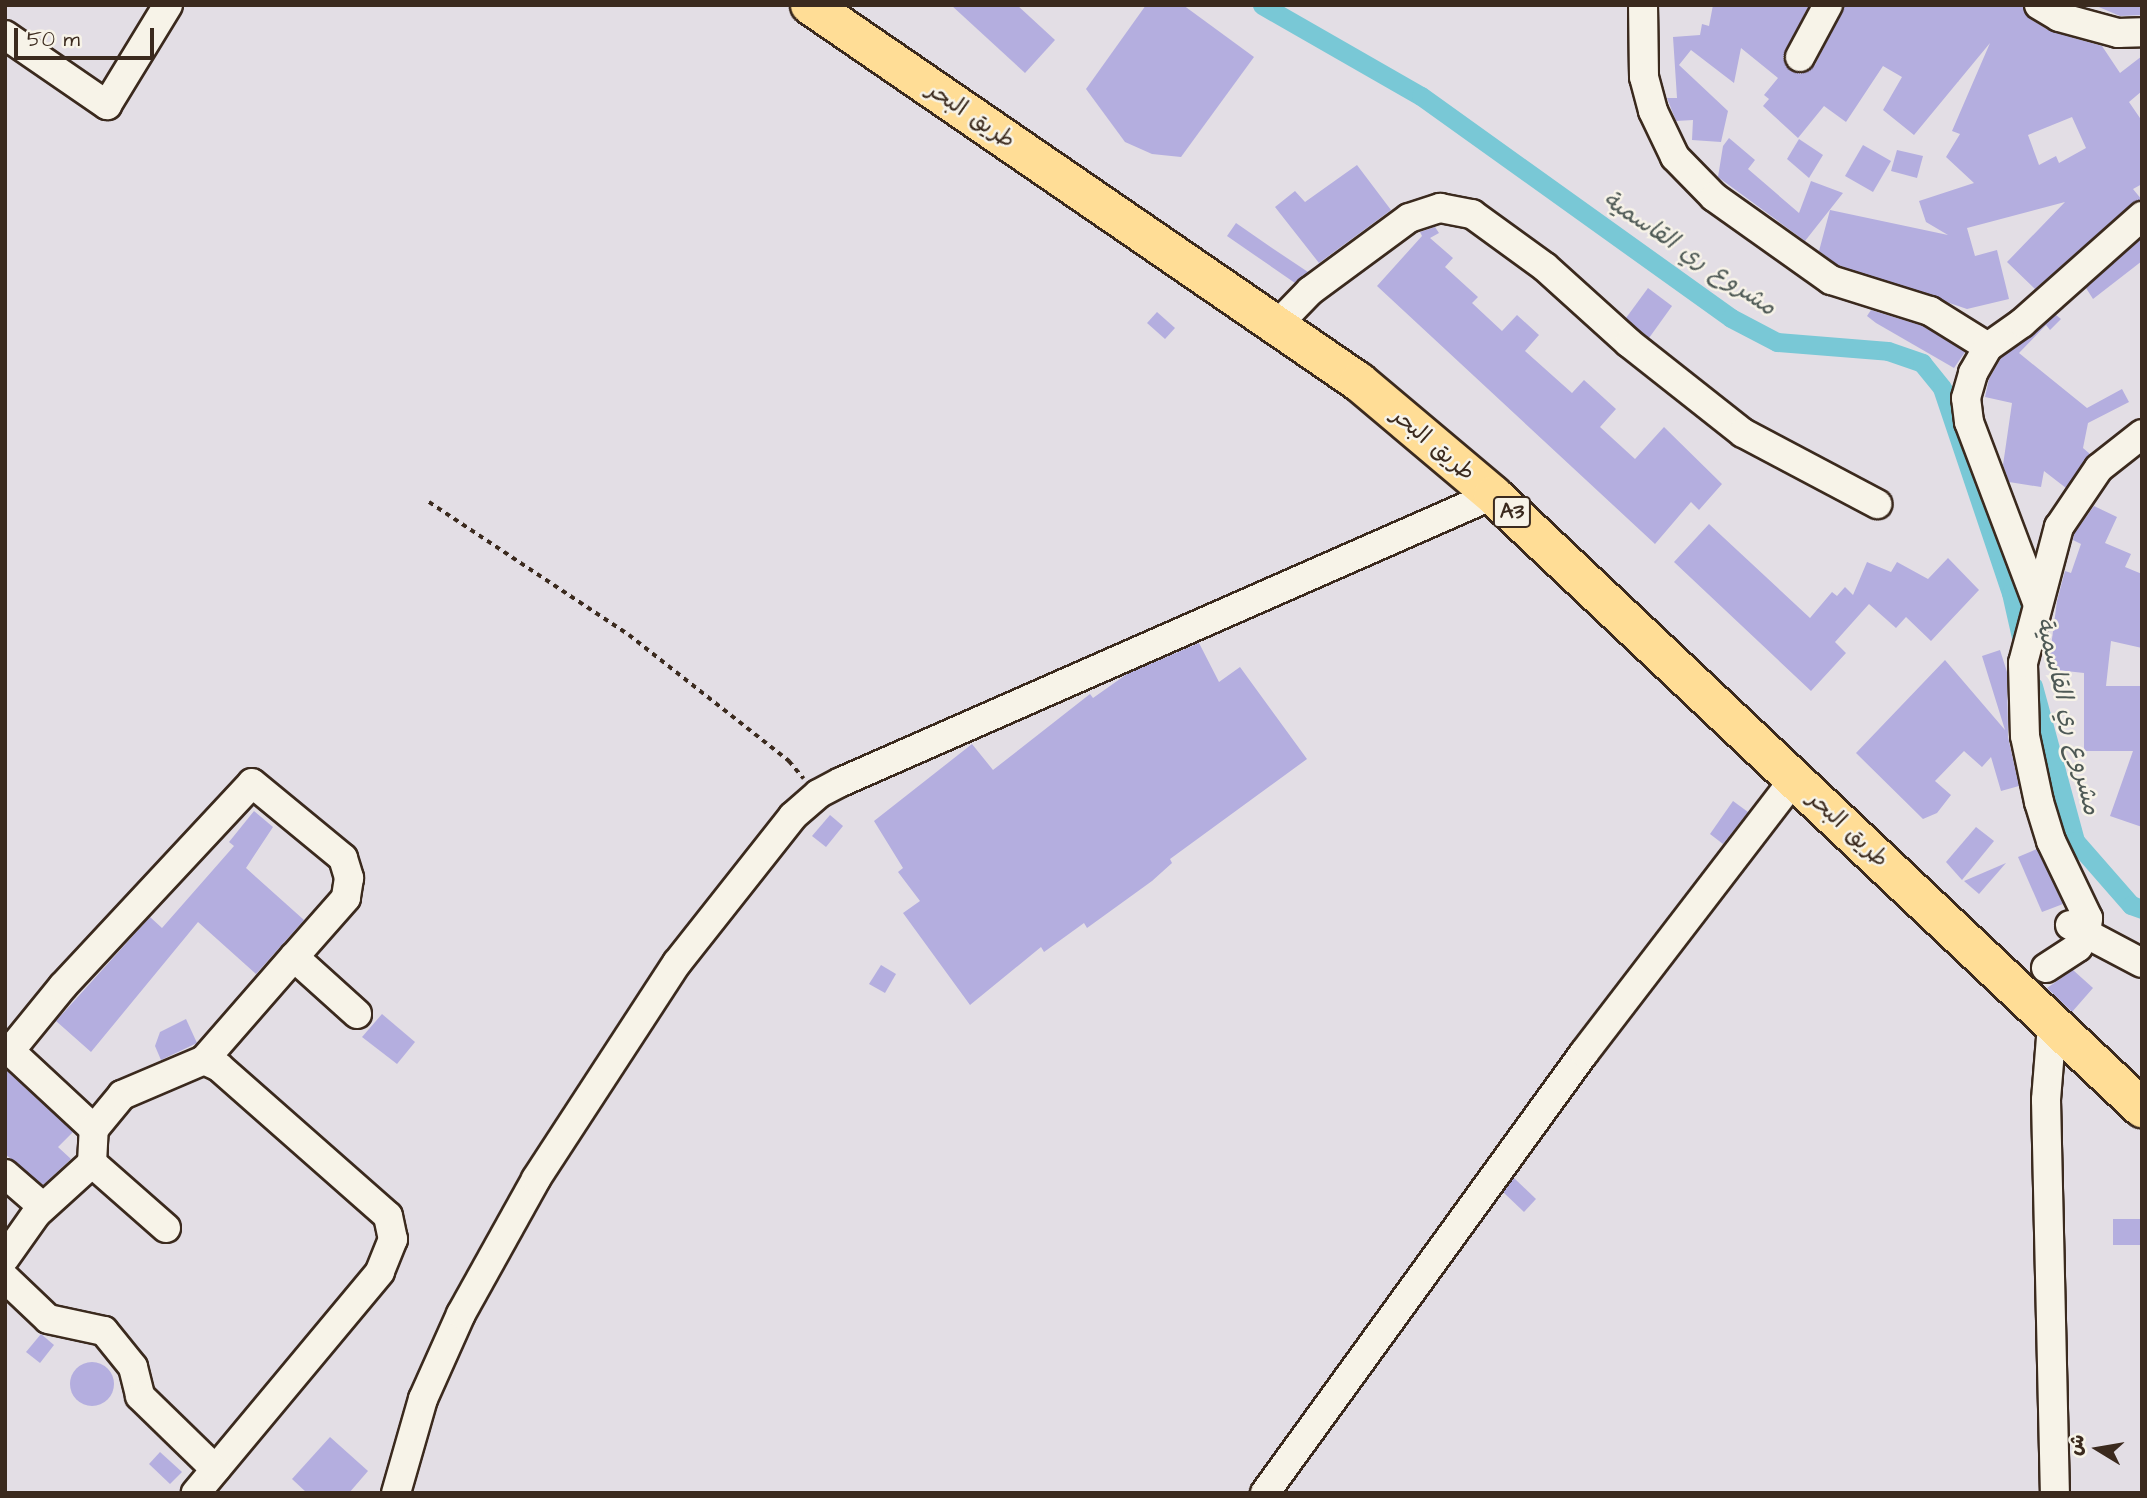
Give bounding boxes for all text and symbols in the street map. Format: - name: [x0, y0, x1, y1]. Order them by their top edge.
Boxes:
- scale bar: [18, 14, 158, 58]
- text: 50 m: [27, 25, 80, 54]
- street label: طريق البحر: [922, 75, 1020, 155]
- water label: مشروع ري القاسمية: [1597, 185, 1781, 323]
- street label: طريق البحر: [1386, 401, 1480, 487]
- road number: A3: [1493, 494, 1531, 530]
- water label: مشروع ري القاسمية: [2029, 614, 2105, 818]
- street label: طريق البحر: [1802, 785, 1894, 873]
- north arrow: [2063, 1414, 2133, 1484]
- text: ش: [2062, 1432, 2092, 1458]

